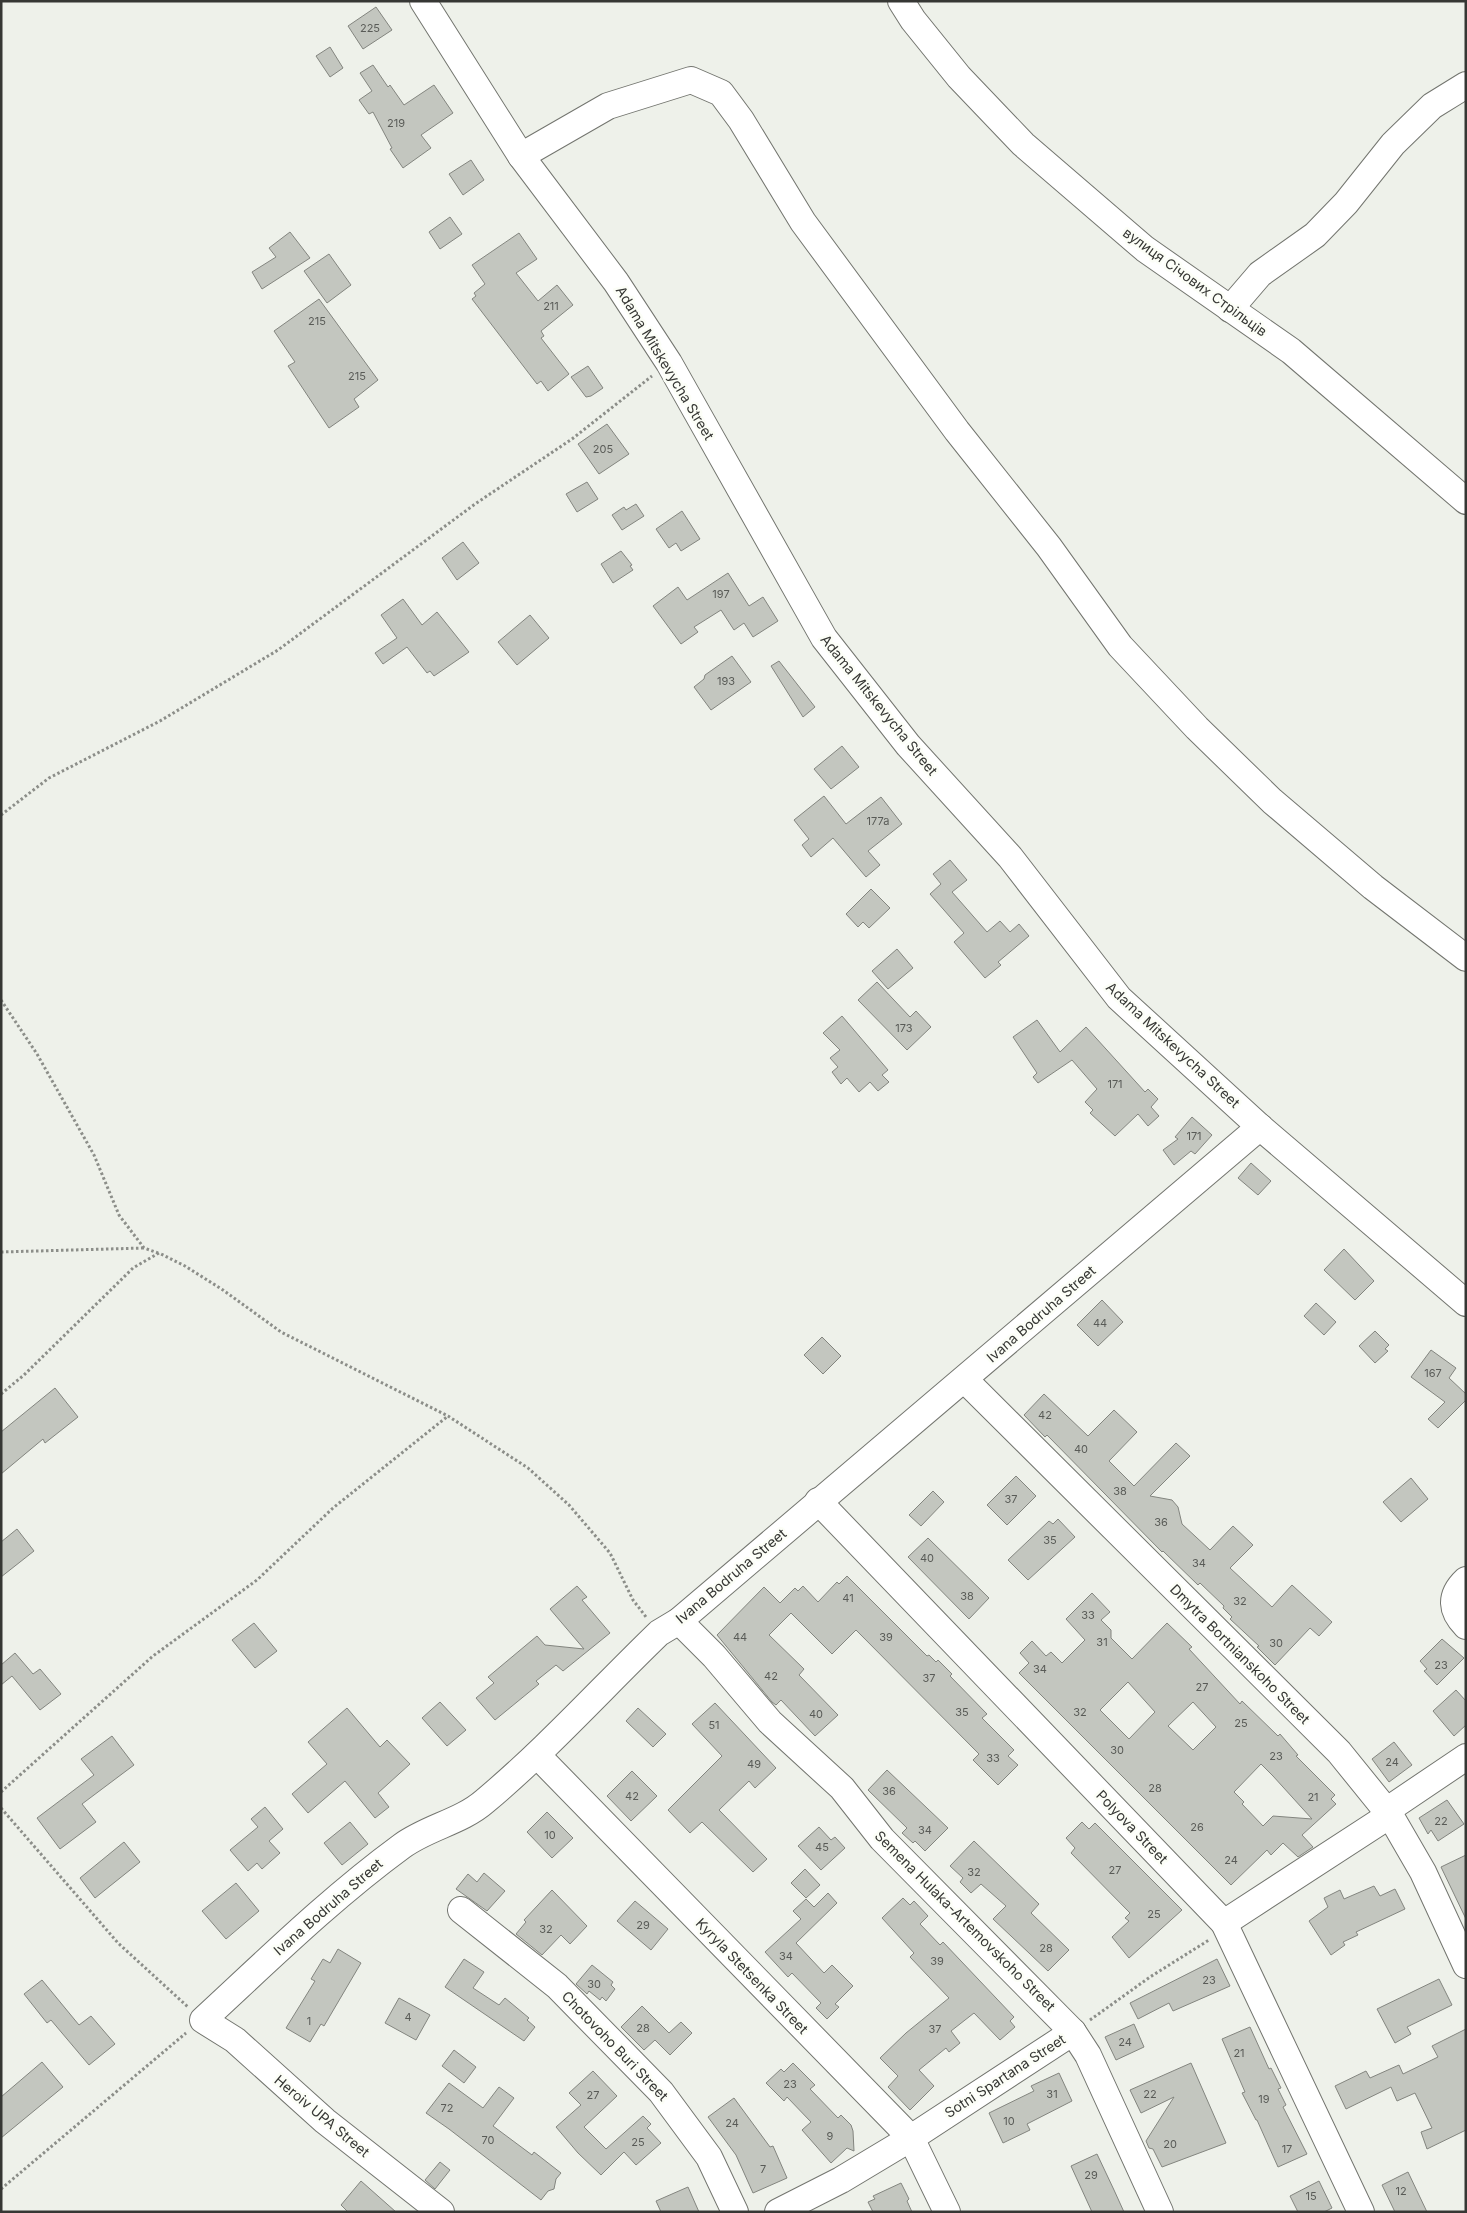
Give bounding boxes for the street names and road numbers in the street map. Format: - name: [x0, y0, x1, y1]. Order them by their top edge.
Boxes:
- street label: вулиця Січових Стрільців: [1120, 224, 1271, 340]
- street label: Adama Mitskevycha Street: [613, 283, 718, 443]
- street label: Adama Mitskevycha Street: [817, 631, 942, 779]
- street label: Adama Mitskevycha Street: [1103, 978, 1244, 1111]
- street label: Ivana Bodruha Street: [983, 1261, 1099, 1366]
- street label: Ivana Bodruha Street: [672, 1524, 790, 1627]
- street label: Dmytra Bortnianskoho Street: [1167, 1580, 1314, 1727]
- street label: Polyova Street: [1093, 1786, 1172, 1867]
- street label: Semena Hulaka-Artemovskoho Street: [872, 1827, 1059, 2015]
- street label: Ivana Bodruha Street: [270, 1854, 386, 1959]
- street label: Kyryla Stetsenka Street: [693, 1914, 812, 2037]
- street label: Chotovoho Buri Street: [559, 1987, 672, 2104]
- street label: Sotni Spartana Street: [941, 2030, 1069, 2121]
- street label: Heroiv UPA Street: [271, 2071, 374, 2161]

